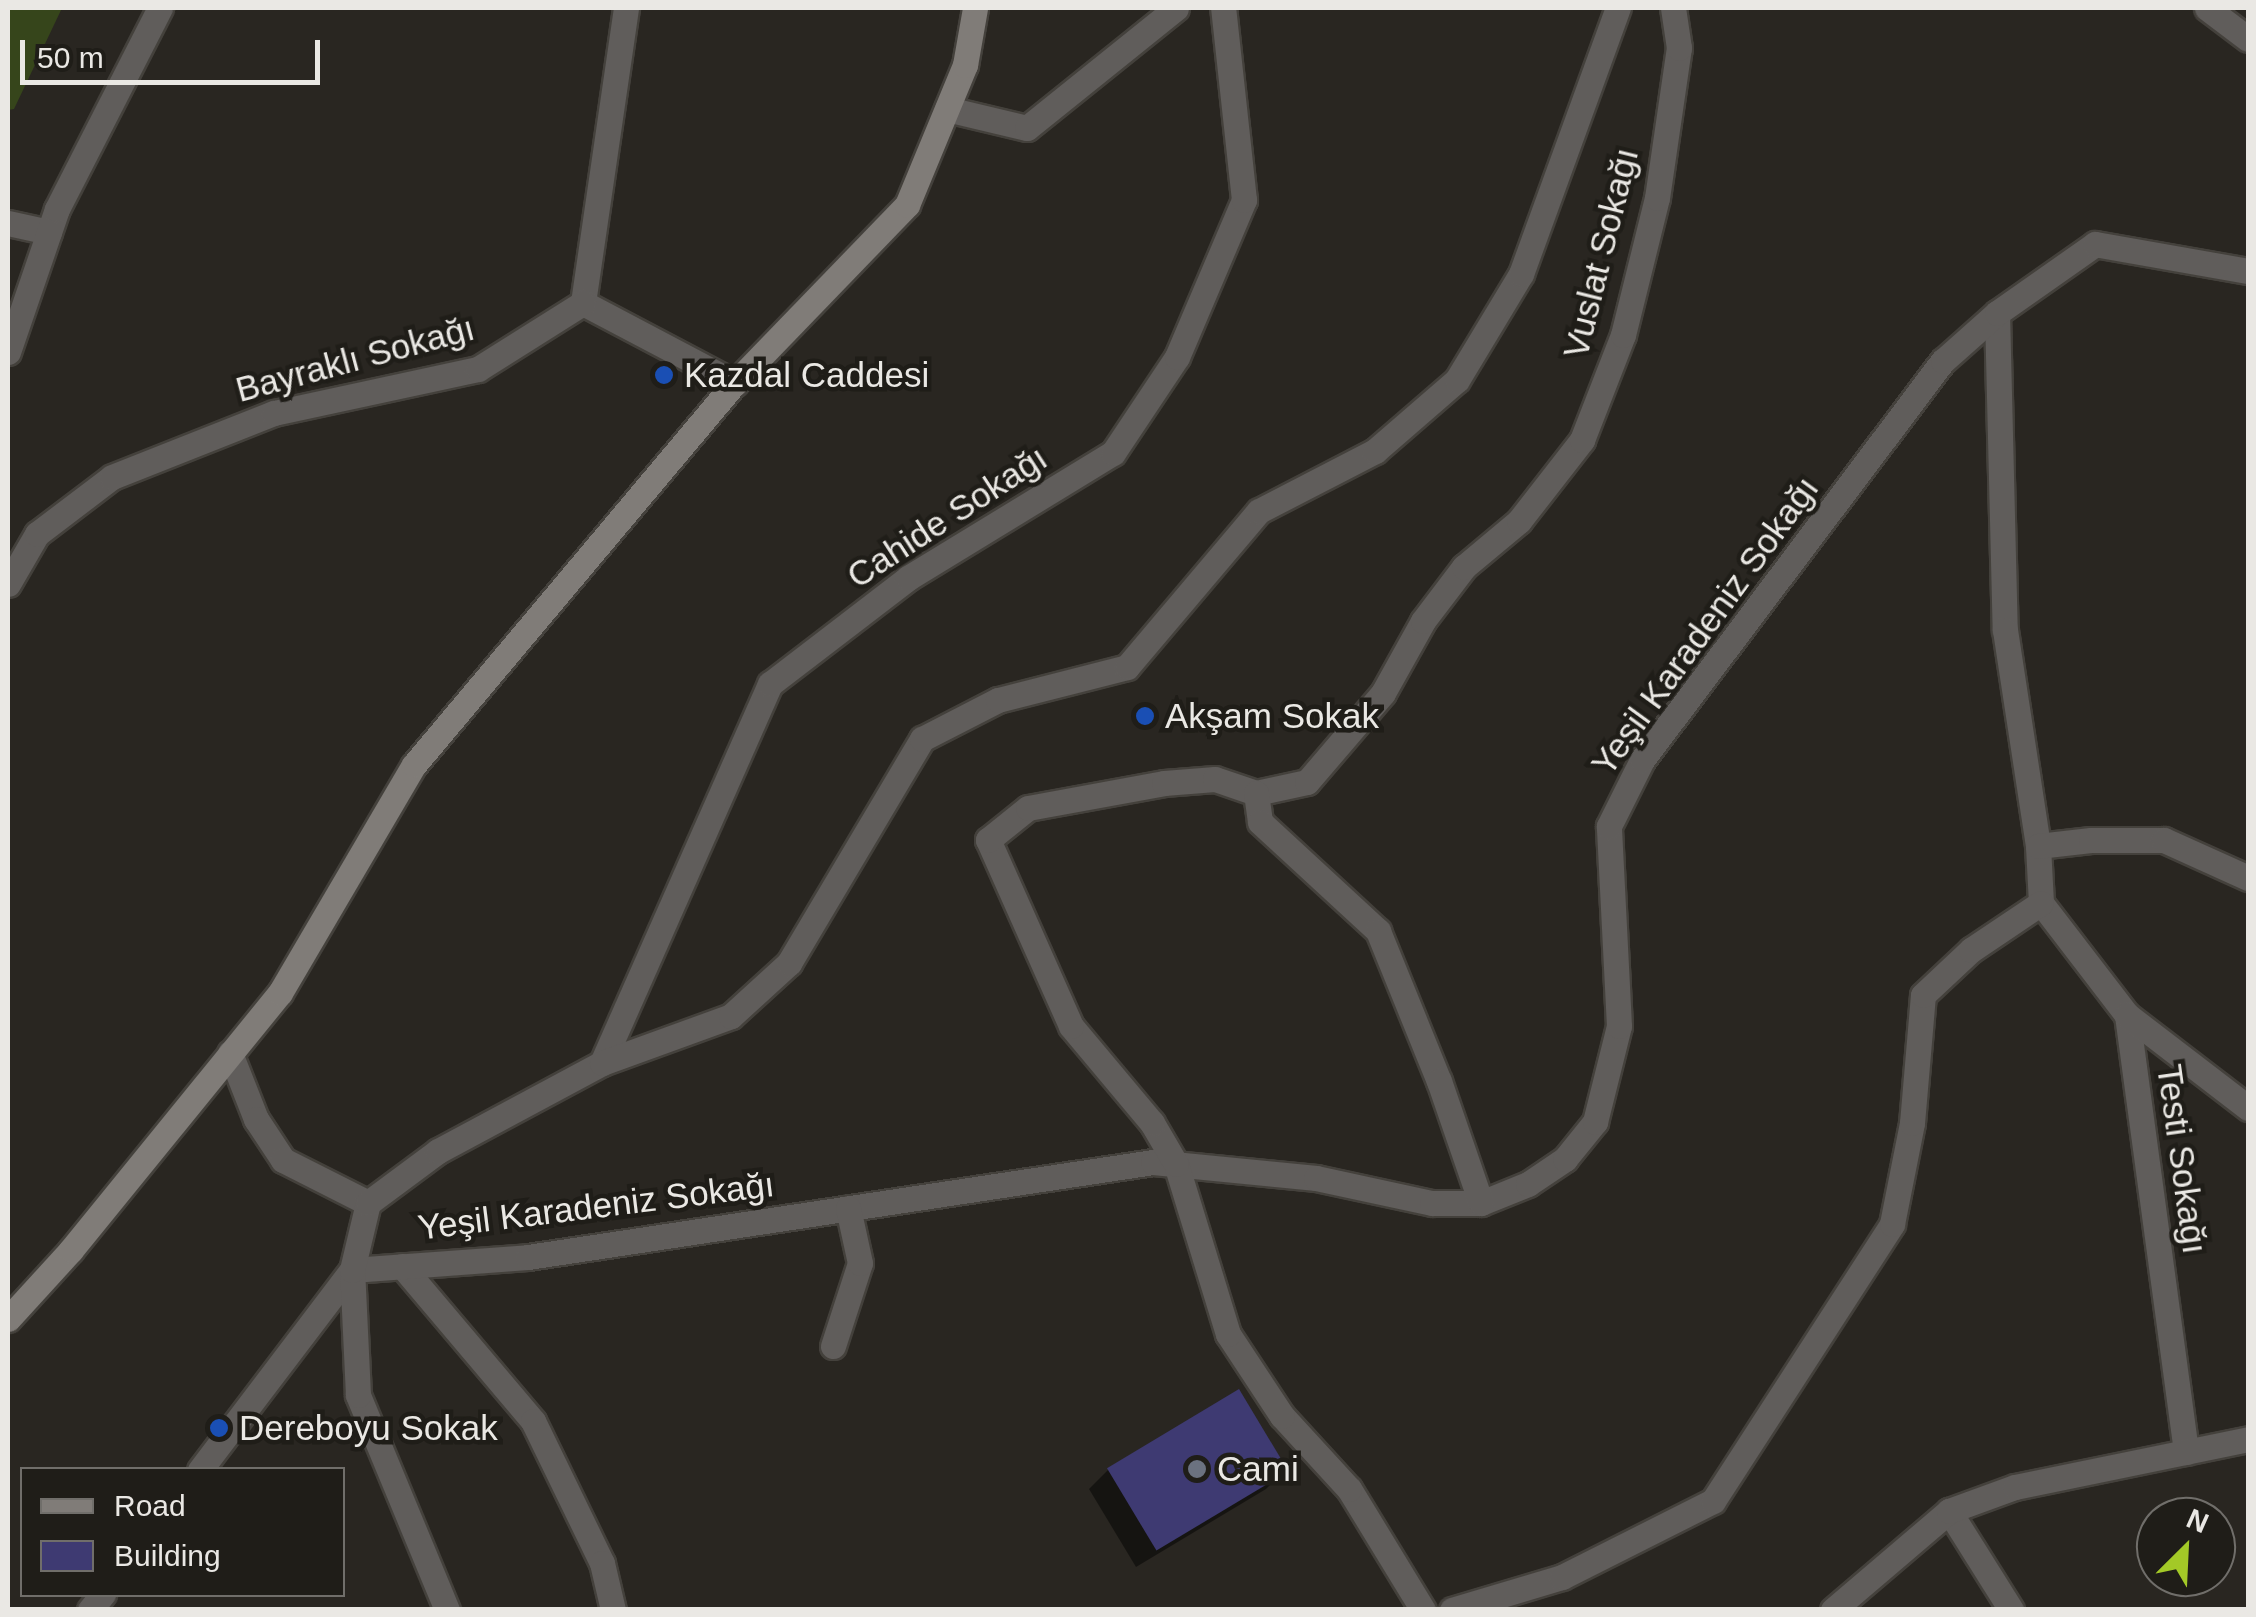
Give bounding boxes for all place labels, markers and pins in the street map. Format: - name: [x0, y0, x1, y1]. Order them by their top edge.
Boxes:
- place label: Kazdal Caddesi: [684, 354, 929, 396]
- marker: Kazdal Caddesi: [653, 364, 675, 386]
- place label: Akşam Sokak: [1165, 695, 1379, 737]
- marker: Akşam Sokak: [1134, 705, 1156, 727]
- place label: Dereboyu Sokak: [239, 1407, 498, 1449]
- marker: Dereboyu Sokak: [208, 1417, 230, 1439]
- place label: Cami: [1217, 1448, 1299, 1490]
- marker: Cami: [1186, 1458, 1208, 1480]

